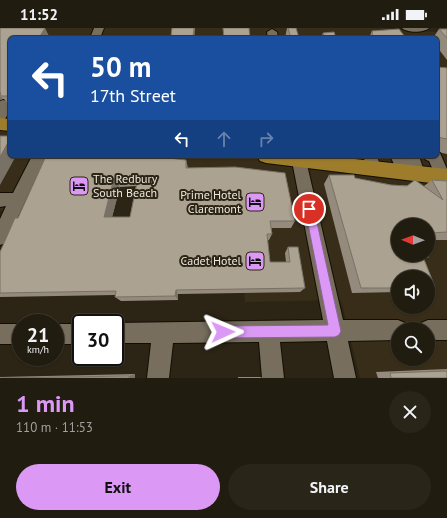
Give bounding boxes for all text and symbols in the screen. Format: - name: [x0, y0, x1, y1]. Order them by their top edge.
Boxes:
- text: 11:52: [20, 5, 58, 24]
- text: 50 m: [90, 48, 151, 85]
- icon: left: [24, 52, 76, 104]
- text: 17th Street: [90, 84, 176, 107]
- icon: left: [171, 128, 193, 150]
- icon: ahead: [213, 128, 235, 150]
- icon: right: [255, 128, 277, 150]
- place label: The Redbury South Beach: [93, 171, 158, 200]
- hotel icon: The Redbury South Beach: [68, 175, 90, 197]
- place label: Prime Hotel Claremont: [180, 187, 241, 216]
- hotel icon: Prime Hotel Claremont: [244, 191, 266, 213]
- pin: [292, 192, 326, 226]
- icon: arrive: [298, 198, 320, 220]
- north arrow: [391, 218, 435, 262]
- map controls: [391, 218, 435, 366]
- hotel icon: Cadet Hotel: [244, 250, 266, 272]
- place label: Cadet Hotel: [181, 253, 241, 268]
- button: sound: [391, 270, 435, 314]
- position arrow: [202, 311, 244, 353]
- speed limit sign: 30: [72, 314, 124, 366]
- text: 21: [27, 322, 49, 348]
- button: search: [391, 322, 435, 366]
- text: km/h: [27, 343, 49, 356]
- text: 1 min: [16, 388, 75, 419]
- button: close: [389, 391, 431, 433]
- text: 110 m · 11:53: [16, 419, 93, 436]
- button: Exit: [16, 464, 220, 510]
- button: Share: [228, 464, 431, 510]

